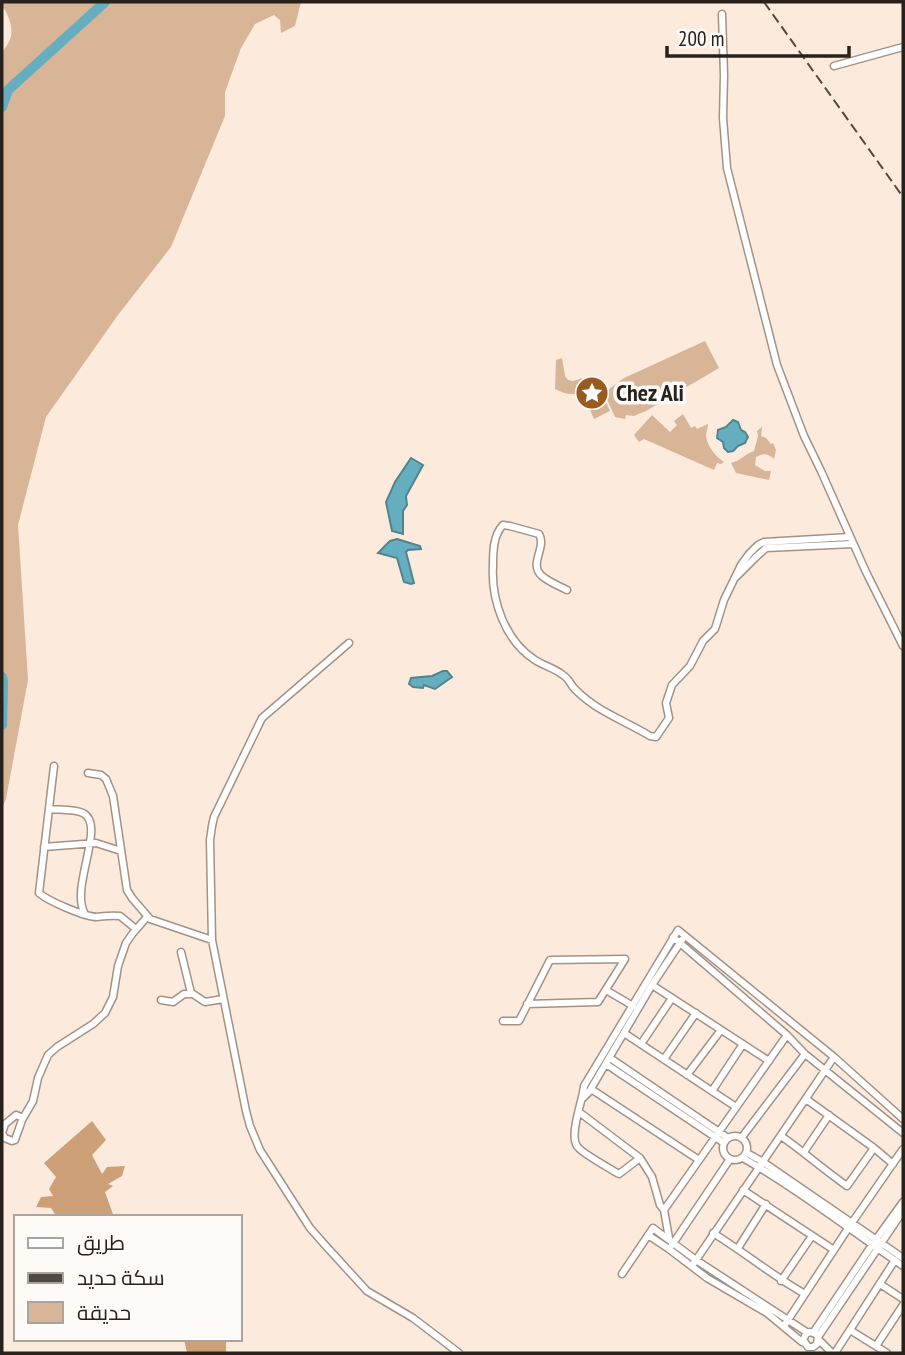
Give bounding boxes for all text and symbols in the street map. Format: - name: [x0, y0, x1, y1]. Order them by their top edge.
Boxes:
- scale bar: [667, 14, 849, 58]
- text: 200 m: [678, 25, 724, 52]
- place icon: Chez Ali: [573, 374, 611, 412]
- place label: Chez Ali: [616, 377, 684, 408]
- legend: [14, 1215, 242, 1341]
- text: طريق: [77, 1229, 125, 1256]
- text: سكة حديد: [77, 1264, 165, 1291]
- text: حديقة: [77, 1299, 131, 1326]

